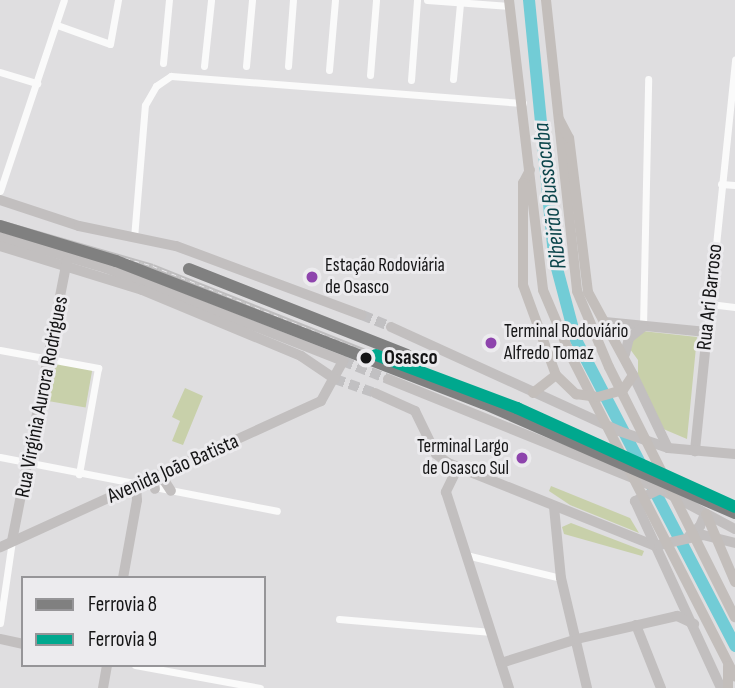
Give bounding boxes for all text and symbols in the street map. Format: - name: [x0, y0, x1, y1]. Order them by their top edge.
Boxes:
- water label: Ribeirão Bussocaba: [527, 121, 573, 271]
- street label: Rua Ari Barroso: [692, 243, 728, 351]
- place label: Estação Rodoviária de Osasco: [325, 255, 445, 299]
- marker: Estação Rodoviária de Osasco: [305, 270, 319, 284]
- street label: Rua Virgínia Aurora Rodrigues: [10, 294, 74, 500]
- place label: Terminal Rodoviário Alfredo Tomaz: [504, 321, 628, 365]
- marker: Terminal Rodoviário Alfredo Tomaz: [484, 336, 498, 350]
- place label: Osasco: [384, 345, 438, 371]
- marker: Osasco: [354, 346, 378, 370]
- street label: Avenida João Batista: [103, 429, 243, 509]
- place label: Terminal Largo de Osasco Sul: [417, 436, 509, 480]
- marker: Terminal Largo de Osasco Sul: [515, 451, 529, 465]
- legend: [21, 576, 266, 667]
- text: Ferrovia 8: [88, 592, 157, 617]
- text: Ferrovia 9: [88, 627, 157, 652]

